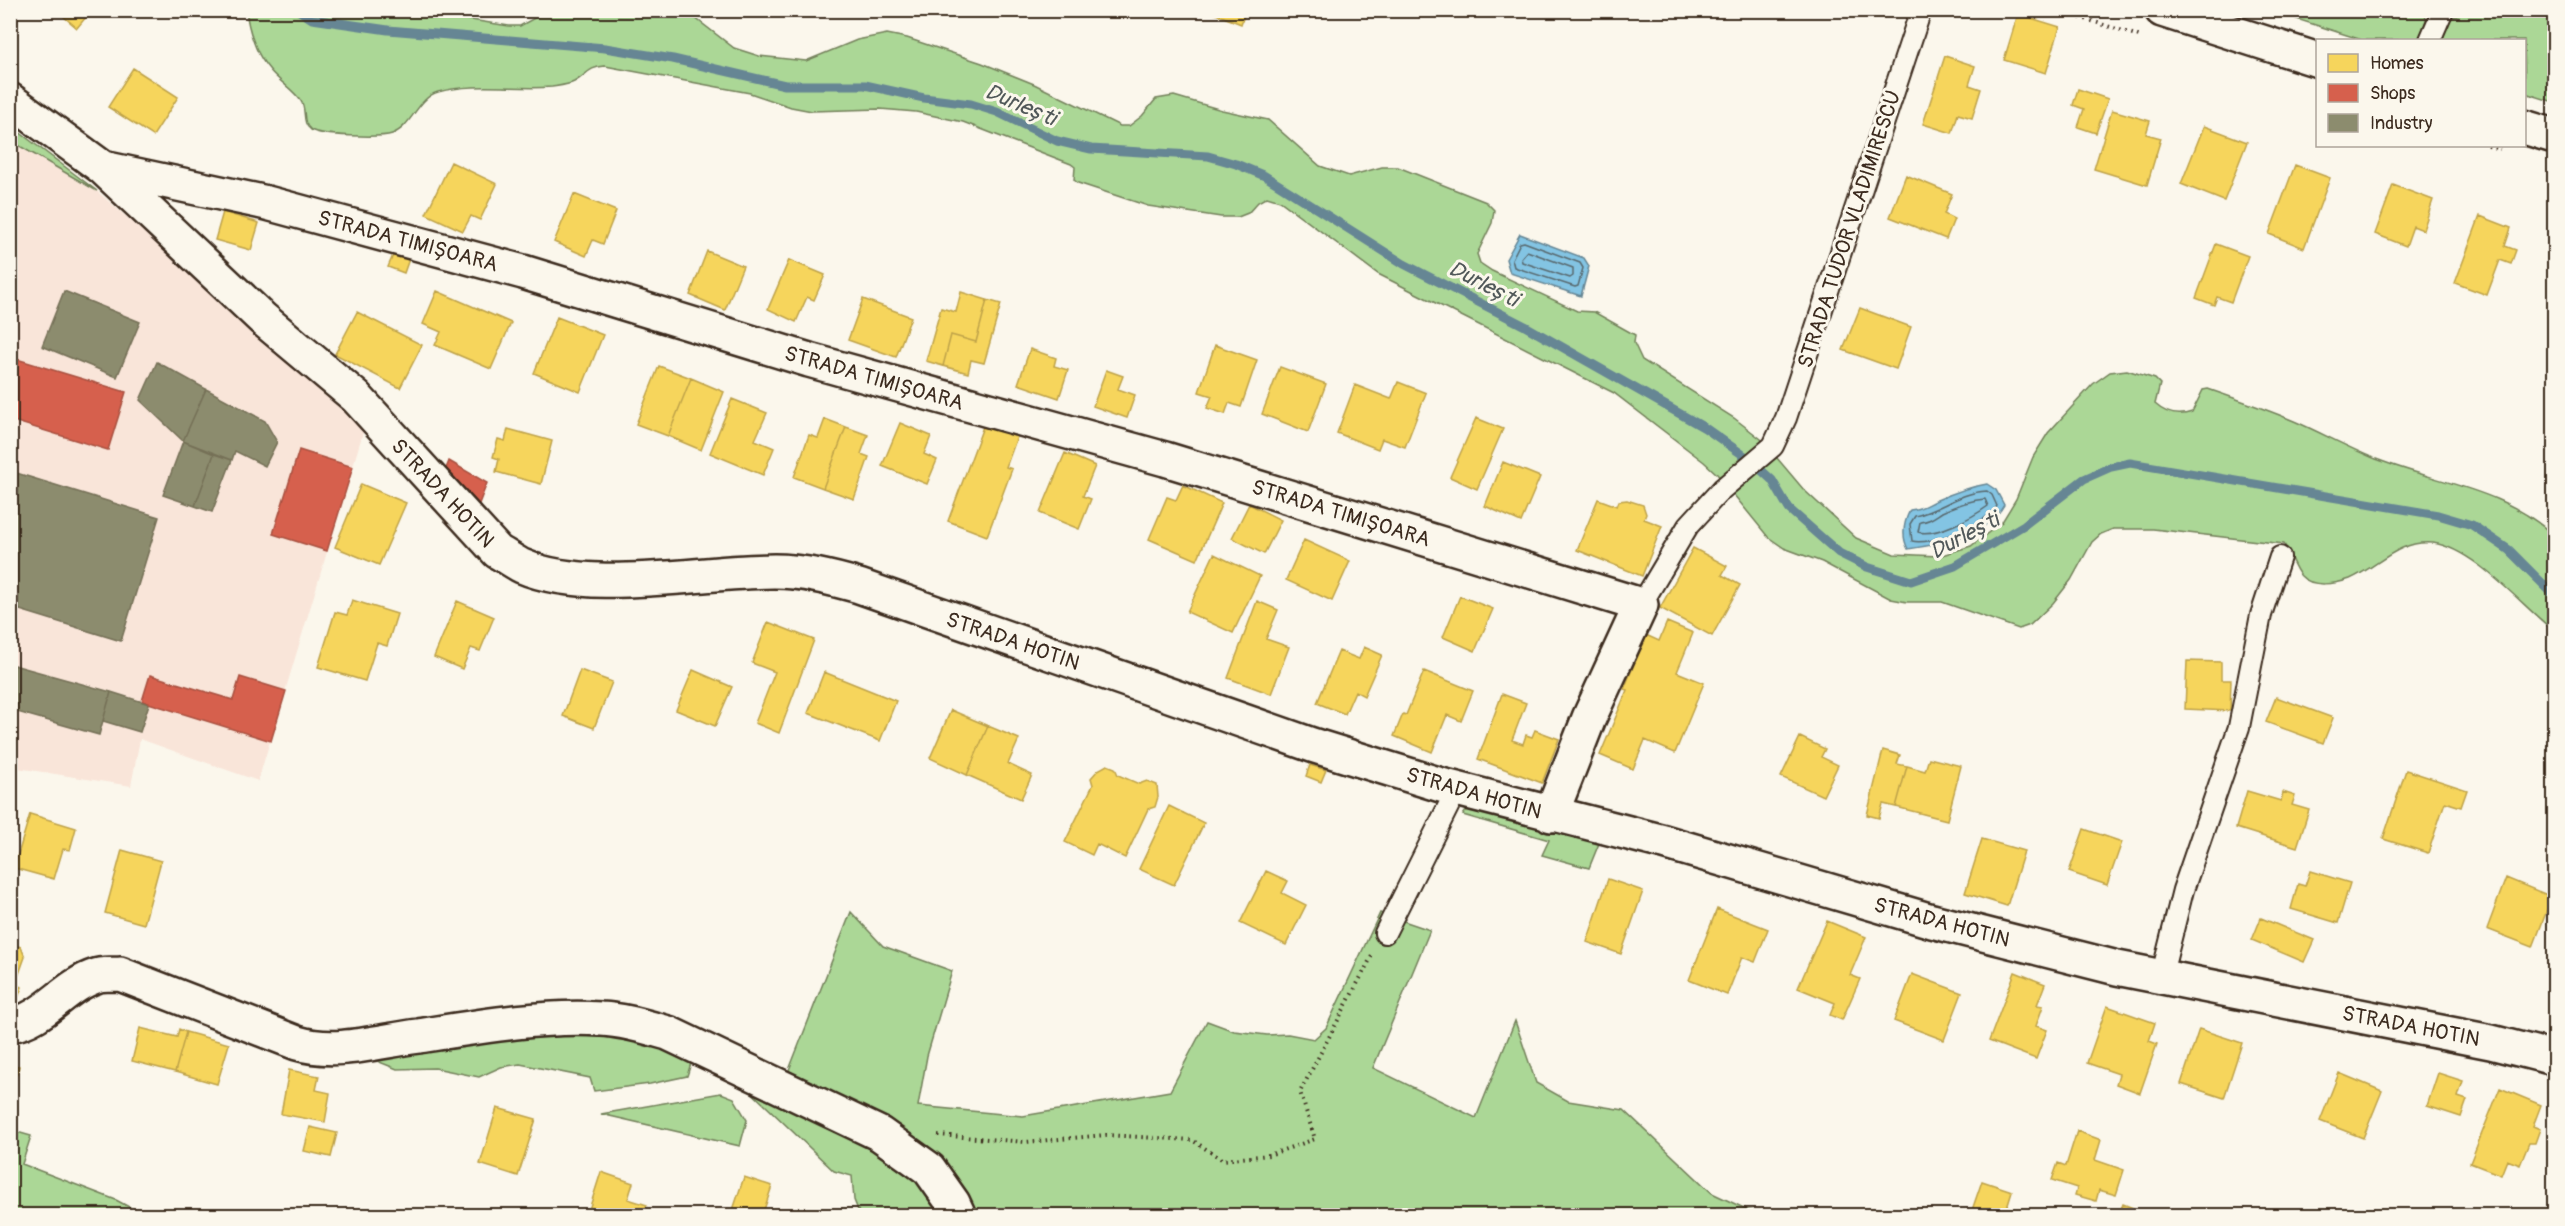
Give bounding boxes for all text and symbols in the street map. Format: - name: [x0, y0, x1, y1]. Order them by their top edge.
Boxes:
- legend: [2316, 39, 2526, 147]
- text: Homes: [2370, 52, 2423, 75]
- water label: Durlești: [981, 78, 1063, 134]
- text: Shops: [2370, 82, 2415, 105]
- street label: STRADA TUDOR VLADIMIRESCU: [1792, 87, 1907, 371]
- text: Industry: [2370, 112, 2433, 135]
- street label: STRADA TIMIȘOARA: [315, 205, 501, 278]
- water label: Durlești: [1444, 255, 1526, 315]
- street label: STRADA TIMIȘOARA: [781, 340, 967, 417]
- street label: STRADA HOTIN: [385, 433, 500, 554]
- street label: STRADA TIMIȘOARA: [1248, 474, 1433, 553]
- water label: Durlești: [1925, 505, 2007, 566]
- street label: STRADA HOTIN: [943, 606, 1083, 677]
- street label: STRADA HOTIN: [1403, 761, 1545, 826]
- street label: STRADA HOTIN: [1871, 891, 2013, 954]
- street label: STRADA HOTIN: [2340, 1000, 2482, 1053]

